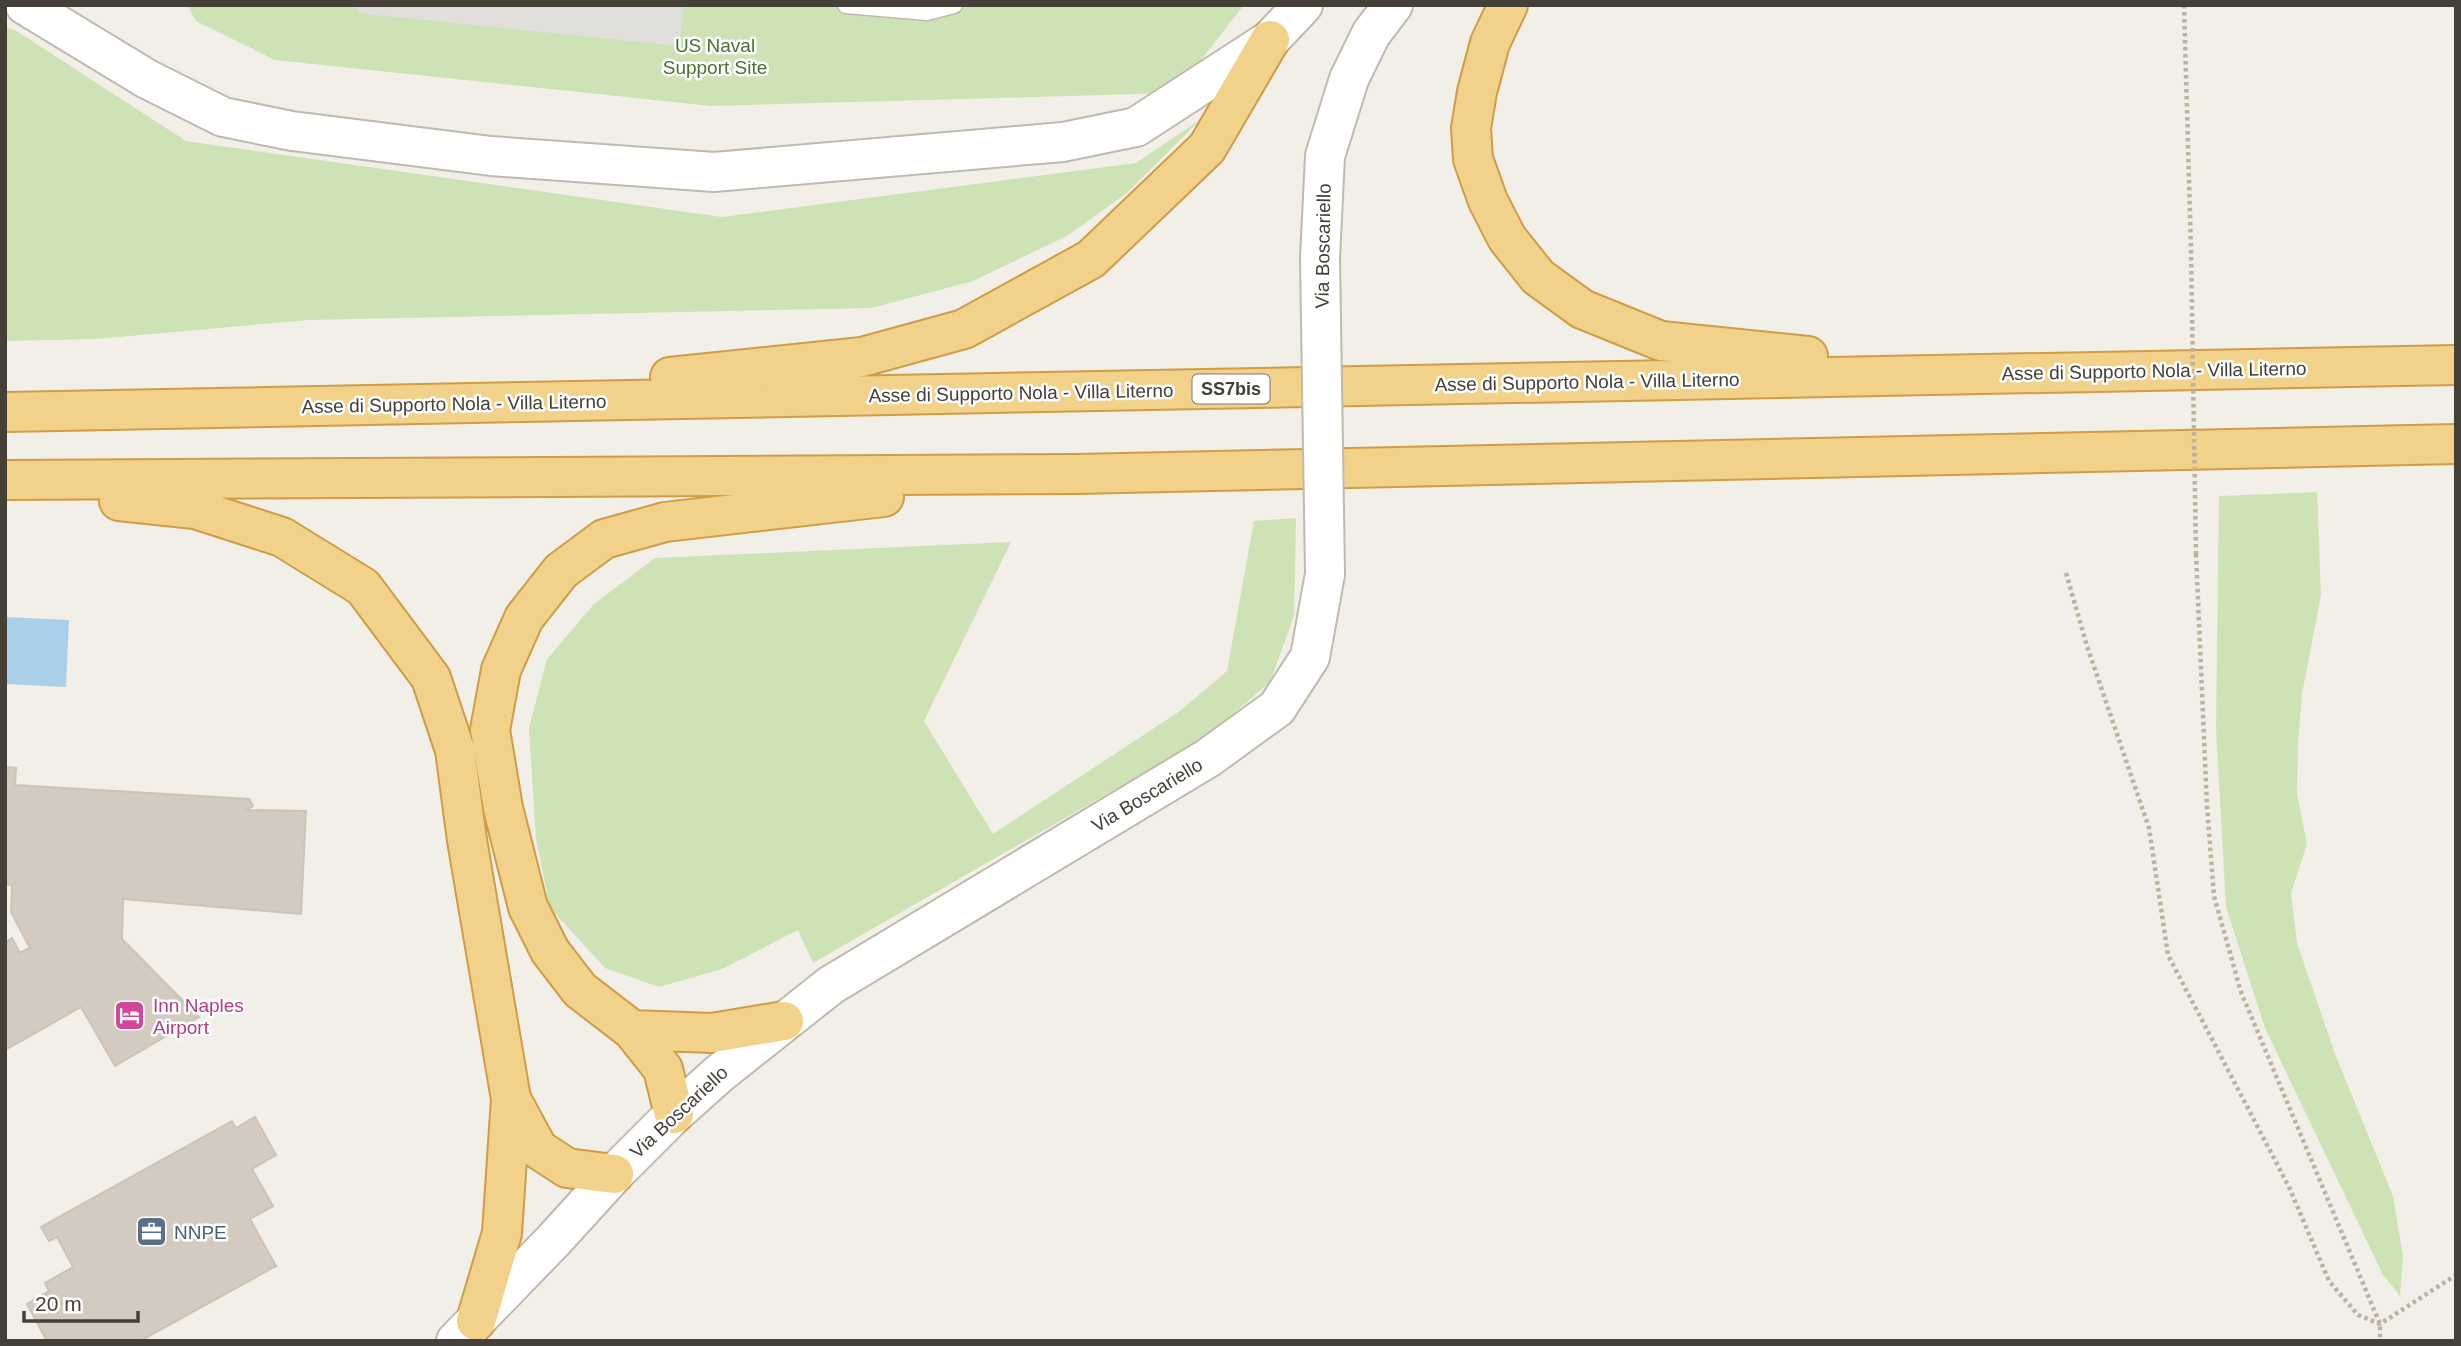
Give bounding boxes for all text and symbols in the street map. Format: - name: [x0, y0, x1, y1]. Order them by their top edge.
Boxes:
- park label: US Naval Support Site: [663, 35, 767, 78]
- street label: Via Boscariello: [1311, 183, 1335, 309]
- street label: Asse di Supporto Nola - Villa Literno: [2001, 358, 2307, 384]
- street label: Asse di Supporto Nola - Villa Literno: [1434, 369, 1740, 395]
- road number: SS7bis: [1192, 374, 1270, 404]
- street label: Asse di Supporto Nola - Villa Literno: [868, 380, 1174, 406]
- street label: Asse di Supporto Nola - Villa Literno: [301, 391, 607, 417]
- street label: Via Boscariello: [1088, 754, 1206, 836]
- place label: Inn Naples Airport: [153, 995, 244, 1038]
- hotel icon: Inn Naples Airport: [113, 999, 147, 1033]
- street label: Via Boscariello: [626, 1062, 732, 1162]
- office icon: NNPE: [134, 1215, 168, 1249]
- place label: NNPE: [174, 1222, 227, 1243]
- scale bar: [24, 1280, 138, 1324]
- text: 20 m: [35, 1292, 82, 1315]

